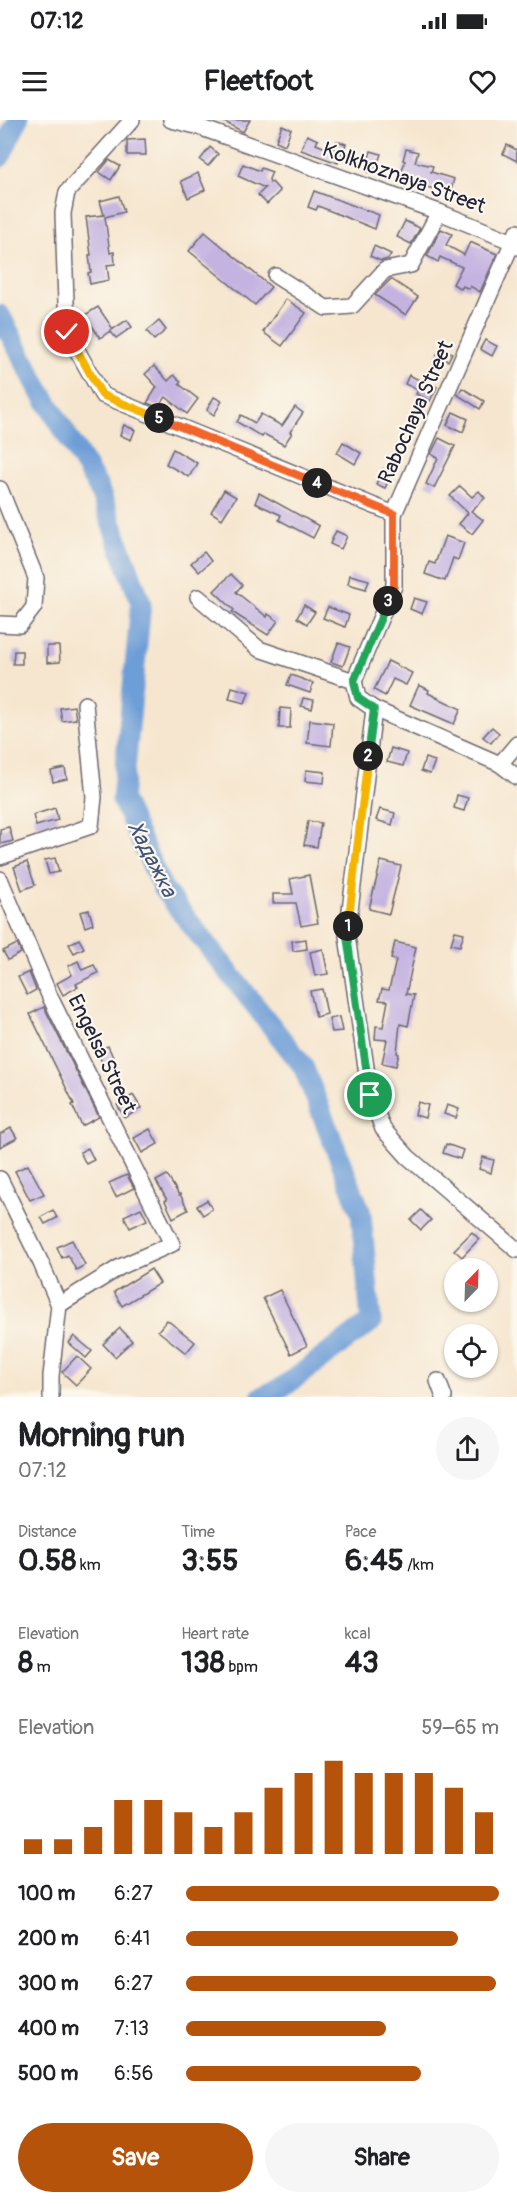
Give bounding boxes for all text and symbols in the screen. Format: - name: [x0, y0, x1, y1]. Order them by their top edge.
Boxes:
- text: 07:12: [30, 7, 83, 35]
- icon: menu: [18, 65, 51, 98]
- text: Fleetfoot: [204, 65, 313, 98]
- icon: heart: [466, 65, 499, 98]
- street label: Kolkhoznaya Street: [319, 136, 490, 220]
- pin: [41, 306, 92, 357]
- icon: check: [50, 315, 83, 348]
- street label: Rabochaya Street: [372, 336, 460, 488]
- pin: 5: [144, 403, 174, 433]
- text: 5: [155, 408, 163, 428]
- pin: 4: [302, 468, 332, 498]
- text: 4: [312, 473, 322, 493]
- pin: 3: [373, 586, 403, 616]
- text: 3: [384, 591, 392, 611]
- pin: 2: [353, 741, 383, 771]
- text: 2: [364, 746, 372, 766]
- water label: Хадажка: [121, 816, 184, 903]
- pin: 1: [333, 911, 363, 941]
- text: 1: [345, 916, 351, 936]
- street label: Engelsa Street: [62, 990, 143, 1119]
- pin: [344, 1069, 395, 1120]
- icon: arrive: [353, 1078, 386, 1111]
- north arrow: [444, 1258, 498, 1312]
- map controls: [444, 1258, 498, 1378]
- button: locate: [444, 1324, 498, 1378]
- text: Morning run: [18, 1415, 185, 1456]
- button: share: [436, 1417, 499, 1480]
- text: 07:12: [18, 1458, 67, 1483]
- text: Distance: [18, 1522, 77, 1542]
- text: Time: [181, 1522, 215, 1542]
- text: Pace: [345, 1522, 376, 1542]
- text: 0.58: [18, 1542, 76, 1579]
- text: 3:55: [181, 1542, 239, 1579]
- text: 6:45: [345, 1542, 404, 1579]
- text: km: [76, 1555, 101, 1575]
- text: /km: [404, 1555, 434, 1575]
- text: Elevation: [18, 1624, 79, 1644]
- text: Heart rate: [181, 1624, 249, 1644]
- text: kcal: [345, 1624, 371, 1644]
- text: 8: [18, 1644, 33, 1681]
- text: 138: [181, 1644, 225, 1681]
- text: 43: [345, 1644, 379, 1681]
- text: m: [33, 1657, 51, 1677]
- text: bpm: [225, 1657, 258, 1677]
- text: Elevation: [18, 1715, 94, 1740]
- text: 59–65 m: [422, 1715, 499, 1740]
- text: 100 m: [18, 1881, 75, 1906]
- text: 6:27: [114, 1881, 153, 1906]
- text: 200 m: [18, 1926, 79, 1951]
- text: 6:41: [114, 1926, 150, 1951]
- text: 300 m: [18, 1971, 79, 1996]
- text: 6:27: [114, 1971, 153, 1996]
- text: 400 m: [18, 2016, 79, 2041]
- text: 7:13: [114, 2016, 149, 2041]
- text: 500 m: [18, 2061, 78, 2086]
- text: 6:56: [114, 2061, 153, 2086]
- button: Save: [18, 2123, 253, 2192]
- button: Share: [265, 2123, 499, 2192]

